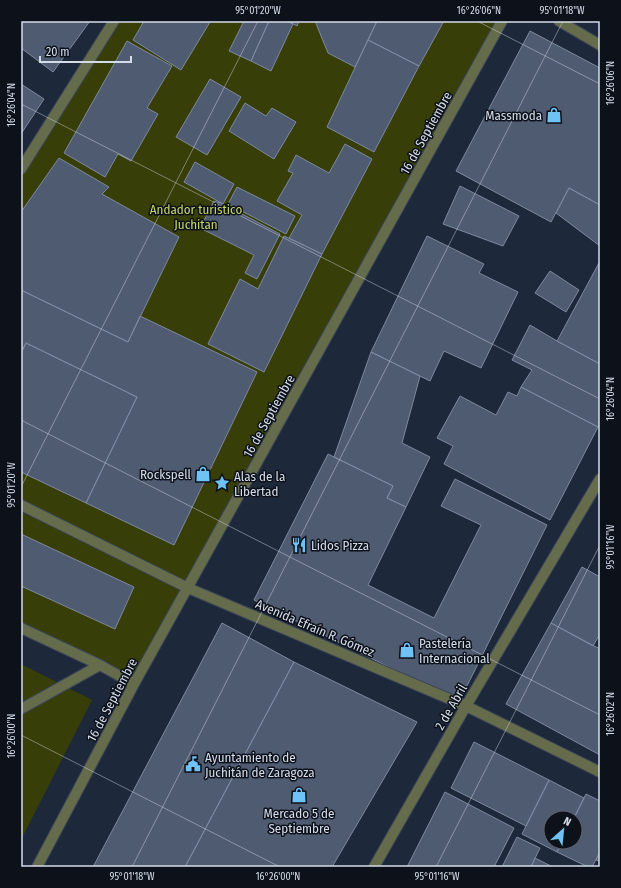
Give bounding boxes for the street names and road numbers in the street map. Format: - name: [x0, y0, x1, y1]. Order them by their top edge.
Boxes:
- street label: 16 de Septiembre: [397, 89, 455, 177]
- street label: 16 de Septiembre: [240, 372, 298, 460]
- street label: Avenida Efraín R. Gómez: [253, 596, 377, 660]
- street label: 16 de Septiembre: [84, 656, 140, 744]
- street label: 2 de Abril: [432, 681, 470, 733]

